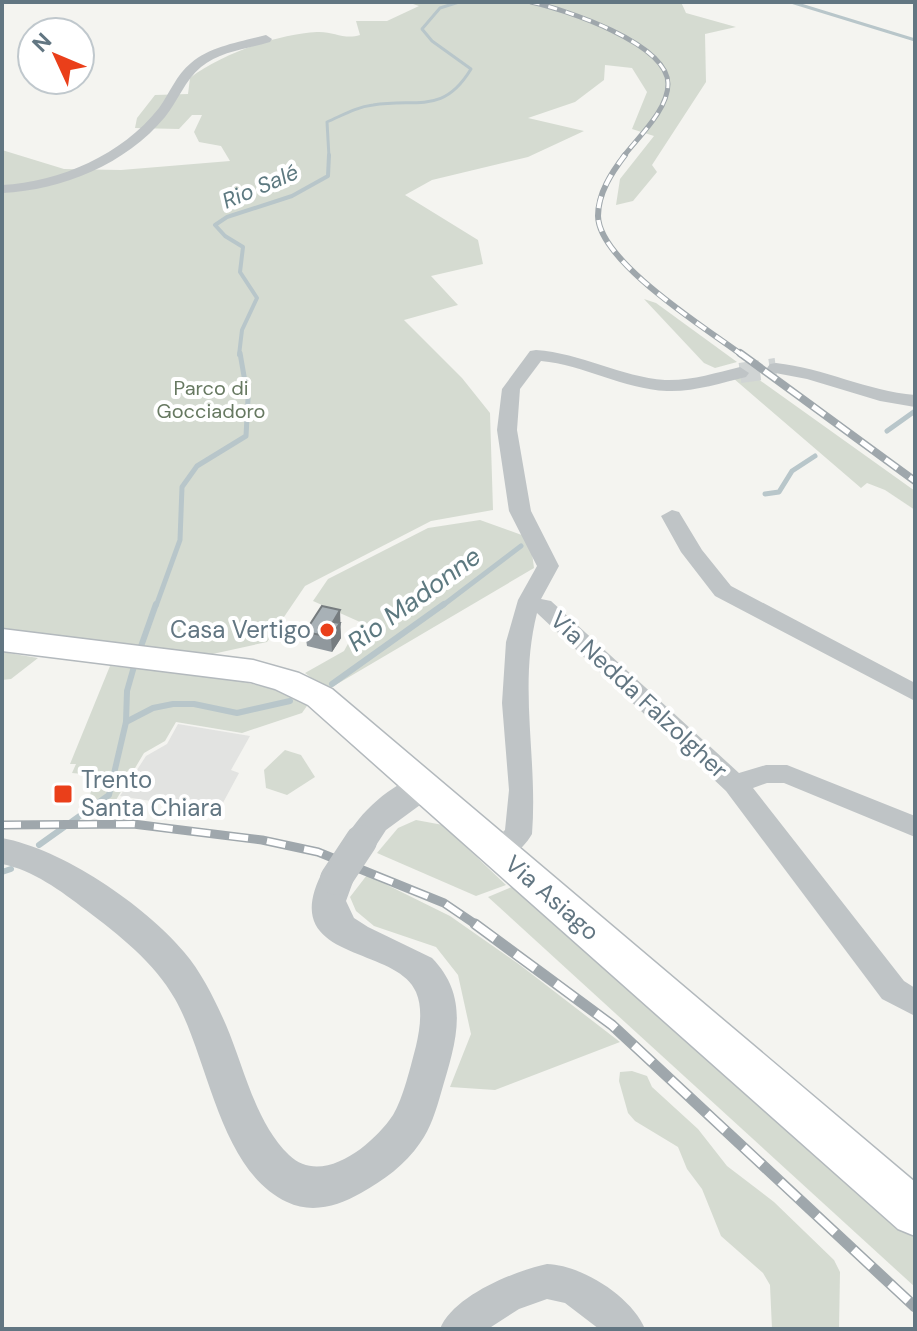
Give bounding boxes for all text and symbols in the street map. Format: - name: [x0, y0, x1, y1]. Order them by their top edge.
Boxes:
- north arrow: [16, 16, 96, 96]
- text: N: [26, 27, 58, 58]
- water label: Rio Salé: [218, 157, 303, 215]
- park label: Parco di Gocciadoro: [157, 375, 265, 424]
- water label: Rio Madonne: [340, 539, 488, 659]
- street label: Via Nedda Falzolgher: [544, 604, 735, 785]
- place label: Casa Vertigo: [170, 614, 311, 645]
- marker: Casa Vertigo: [318, 621, 336, 639]
- place label: Trento Santa Chiara: [81, 764, 222, 823]
- marker: Trento Santa Chiara: [52, 783, 74, 805]
- street label: Via Asiago: [499, 848, 606, 947]

